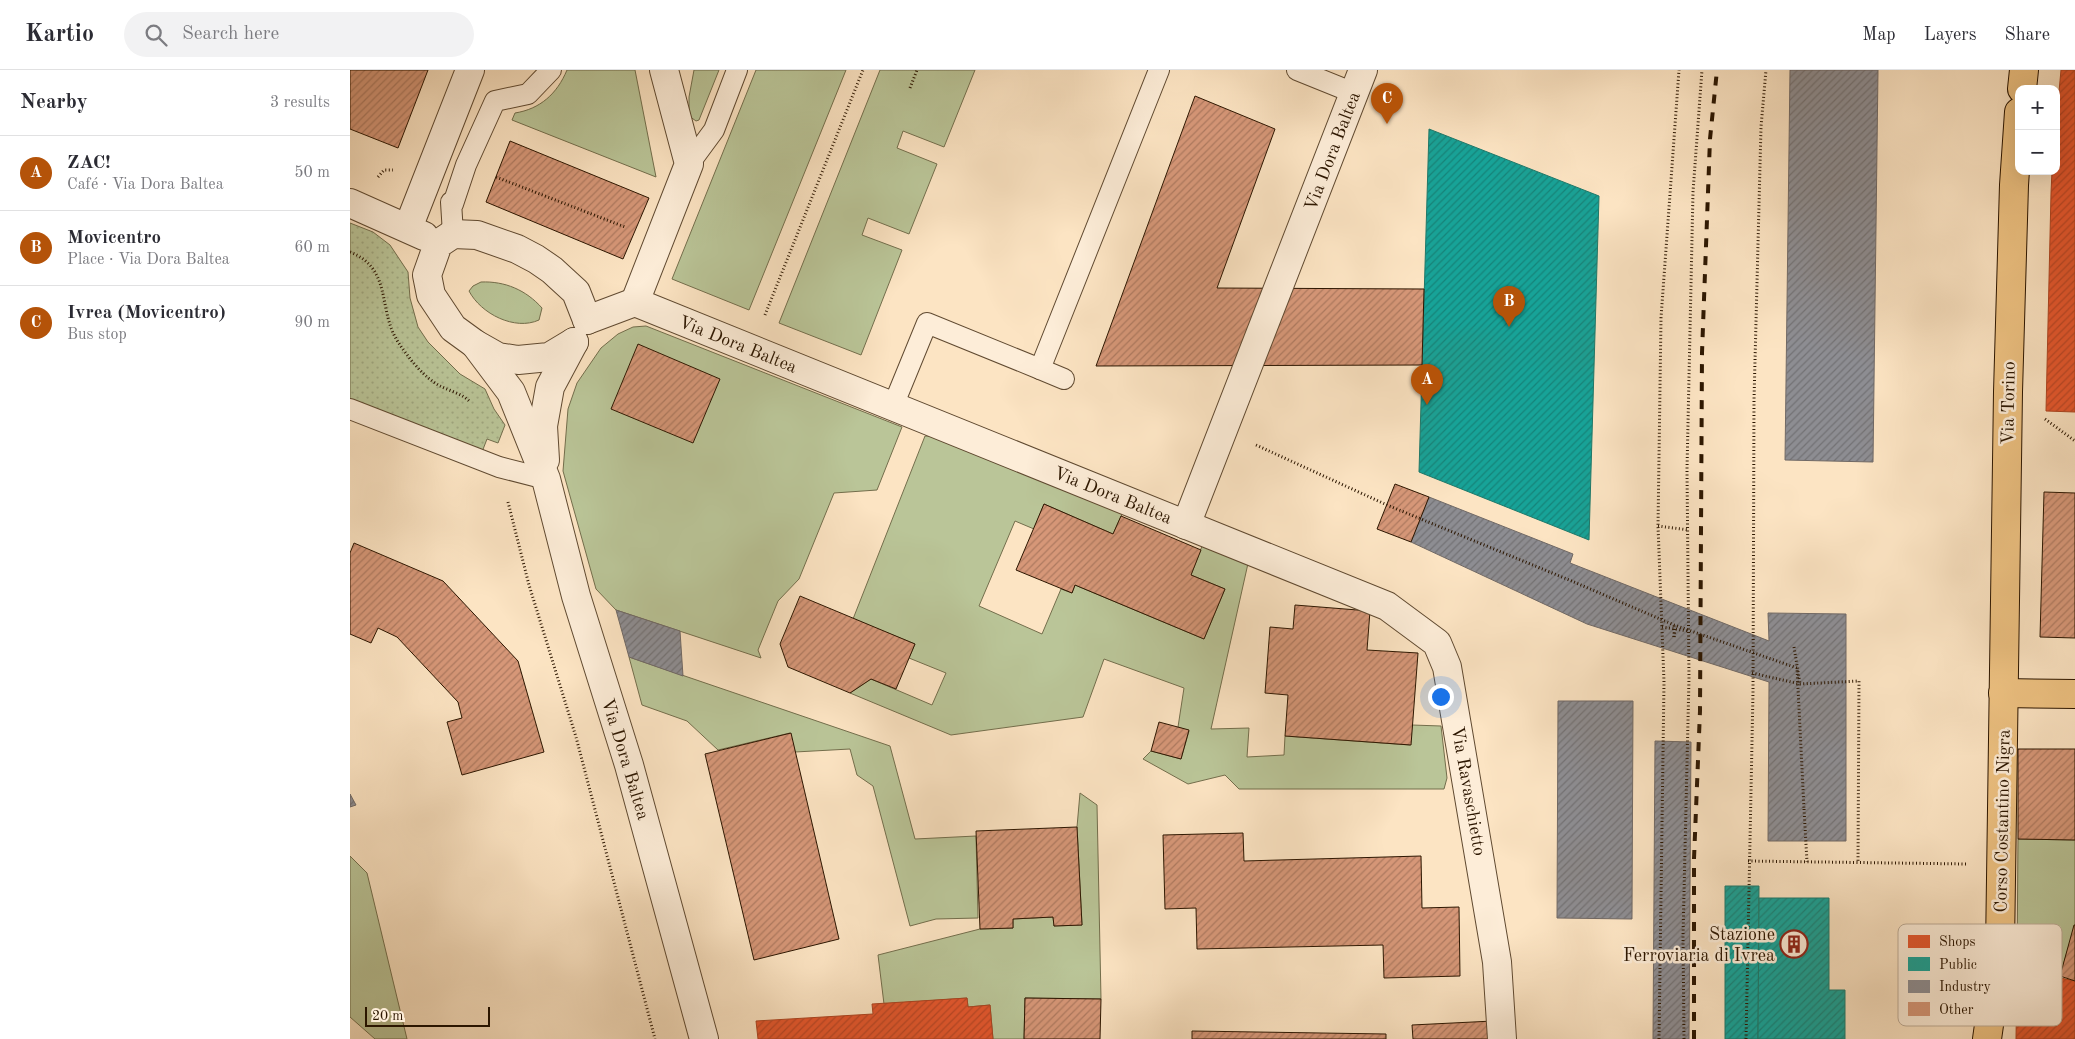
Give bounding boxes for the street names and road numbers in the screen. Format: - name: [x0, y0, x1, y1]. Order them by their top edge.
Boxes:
- street label: Via Dora Baltea: [1302, 89, 1364, 213]
- street label: Via Dora Baltea: [676, 313, 799, 377]
- street label: Via Torino: [1999, 361, 2019, 445]
- street label: Via Dora Baltea: [1051, 464, 1174, 528]
- street label: Via Dora Baltea: [598, 696, 652, 822]
- street label: Via Ravaschietto: [1448, 725, 1488, 857]
- street label: Corso Costantino Nigra: [1992, 729, 2014, 913]

